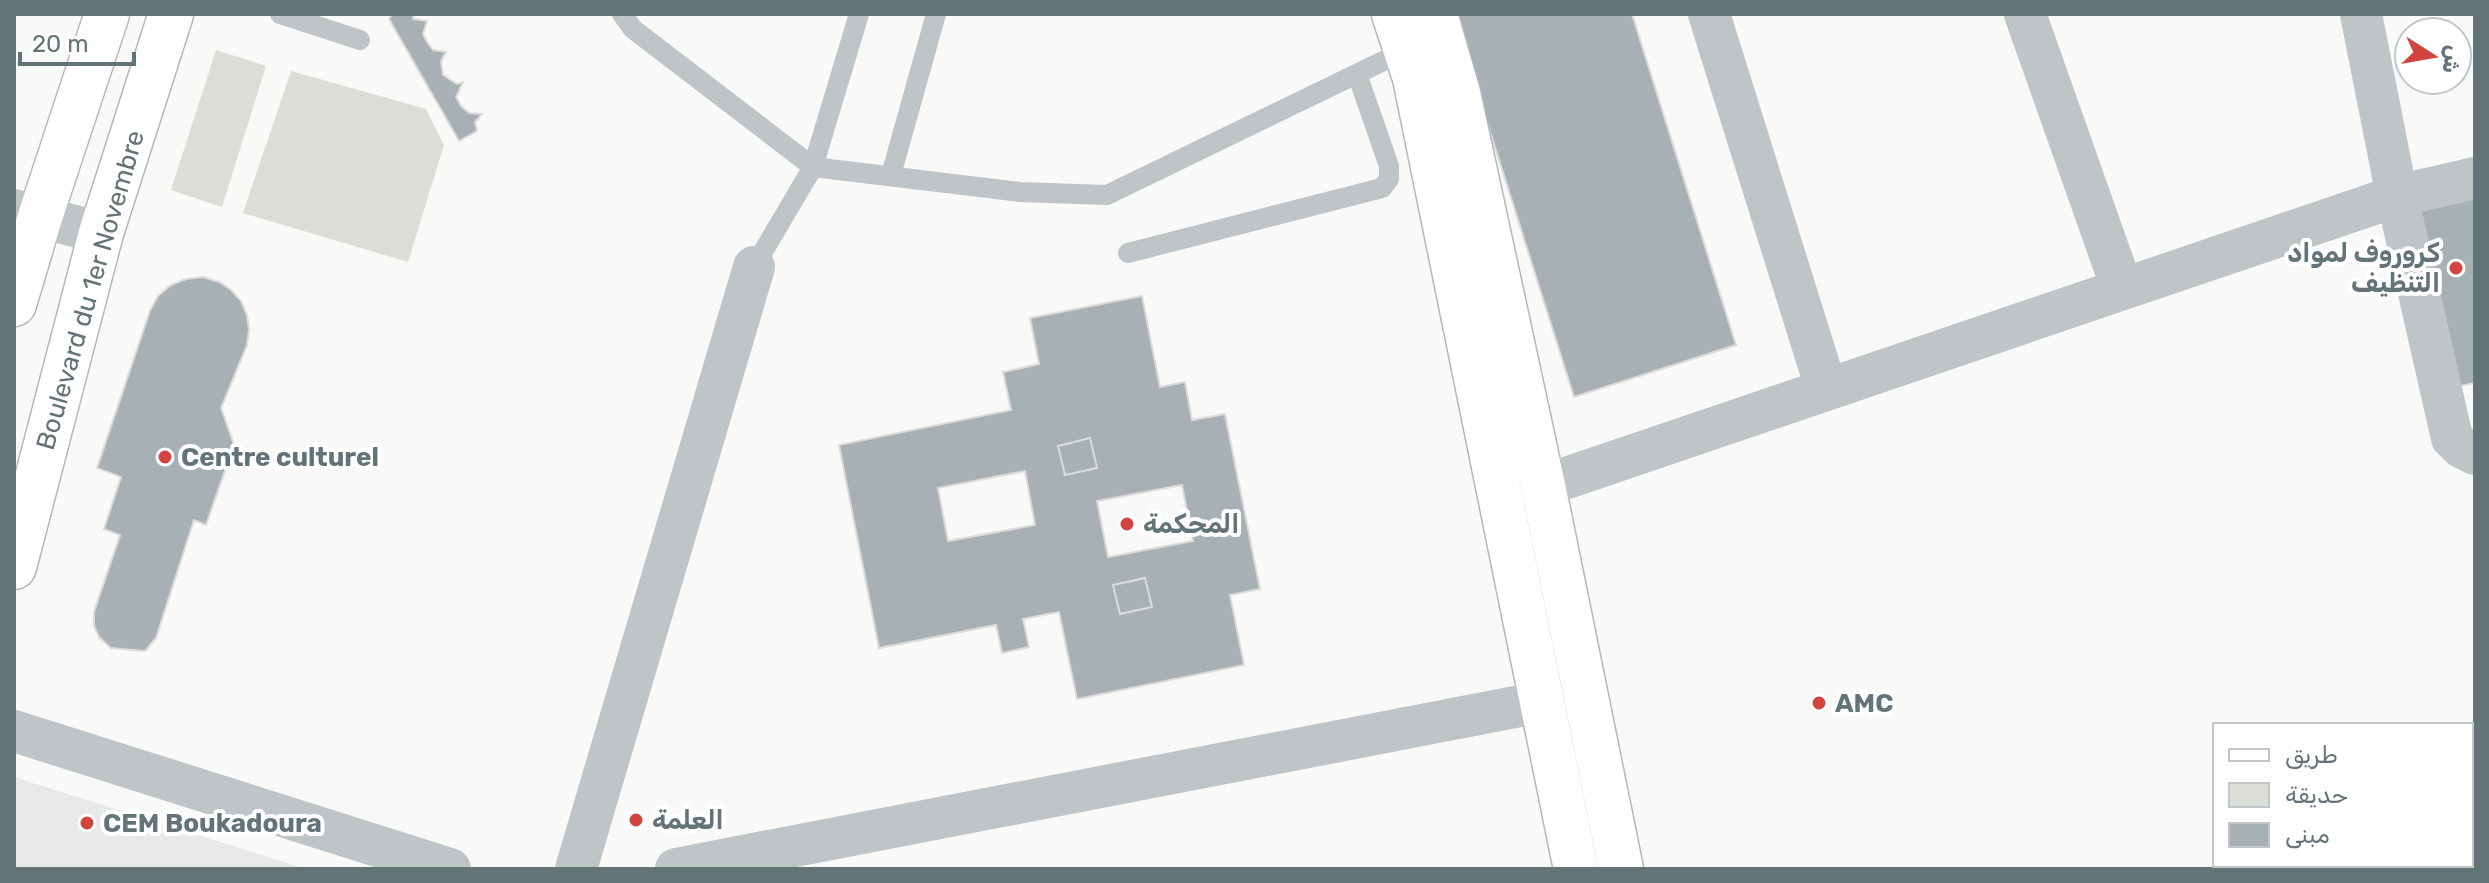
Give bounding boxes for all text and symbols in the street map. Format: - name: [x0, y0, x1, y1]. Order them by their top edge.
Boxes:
- scale bar: [20, 16, 134, 66]
- north arrow: [2393, 16, 2473, 96]
- text: 20 m: [32, 30, 89, 58]
- text: ش: [2436, 43, 2468, 76]
- street label: Boulevard du 1er Novembre: [30, 127, 151, 453]
- place label: كروروف لمواد التنظيف: [2287, 238, 2440, 299]
- marker: كروروف لمواد التنظيف: [2447, 259, 2465, 277]
- place label: Centre culturel: [181, 442, 379, 473]
- marker: Centre culturel: [156, 448, 174, 466]
- place label: المحكمة: [1143, 509, 1239, 540]
- marker: المحكمة: [1118, 515, 1136, 533]
- place label: AMC: [1835, 688, 1893, 719]
- marker: AMC: [1810, 694, 1828, 712]
- legend: [2213, 723, 2473, 867]
- text: طريق: [2285, 741, 2338, 769]
- text: حديقة: [2285, 781, 2348, 809]
- place label: العلمة: [652, 805, 724, 836]
- place label: CEM Boukadoura: [103, 808, 322, 839]
- marker: العلمة: [627, 811, 645, 829]
- marker: CEM Boukadoura: [78, 814, 96, 832]
- text: مبنى: [2285, 821, 2330, 849]

